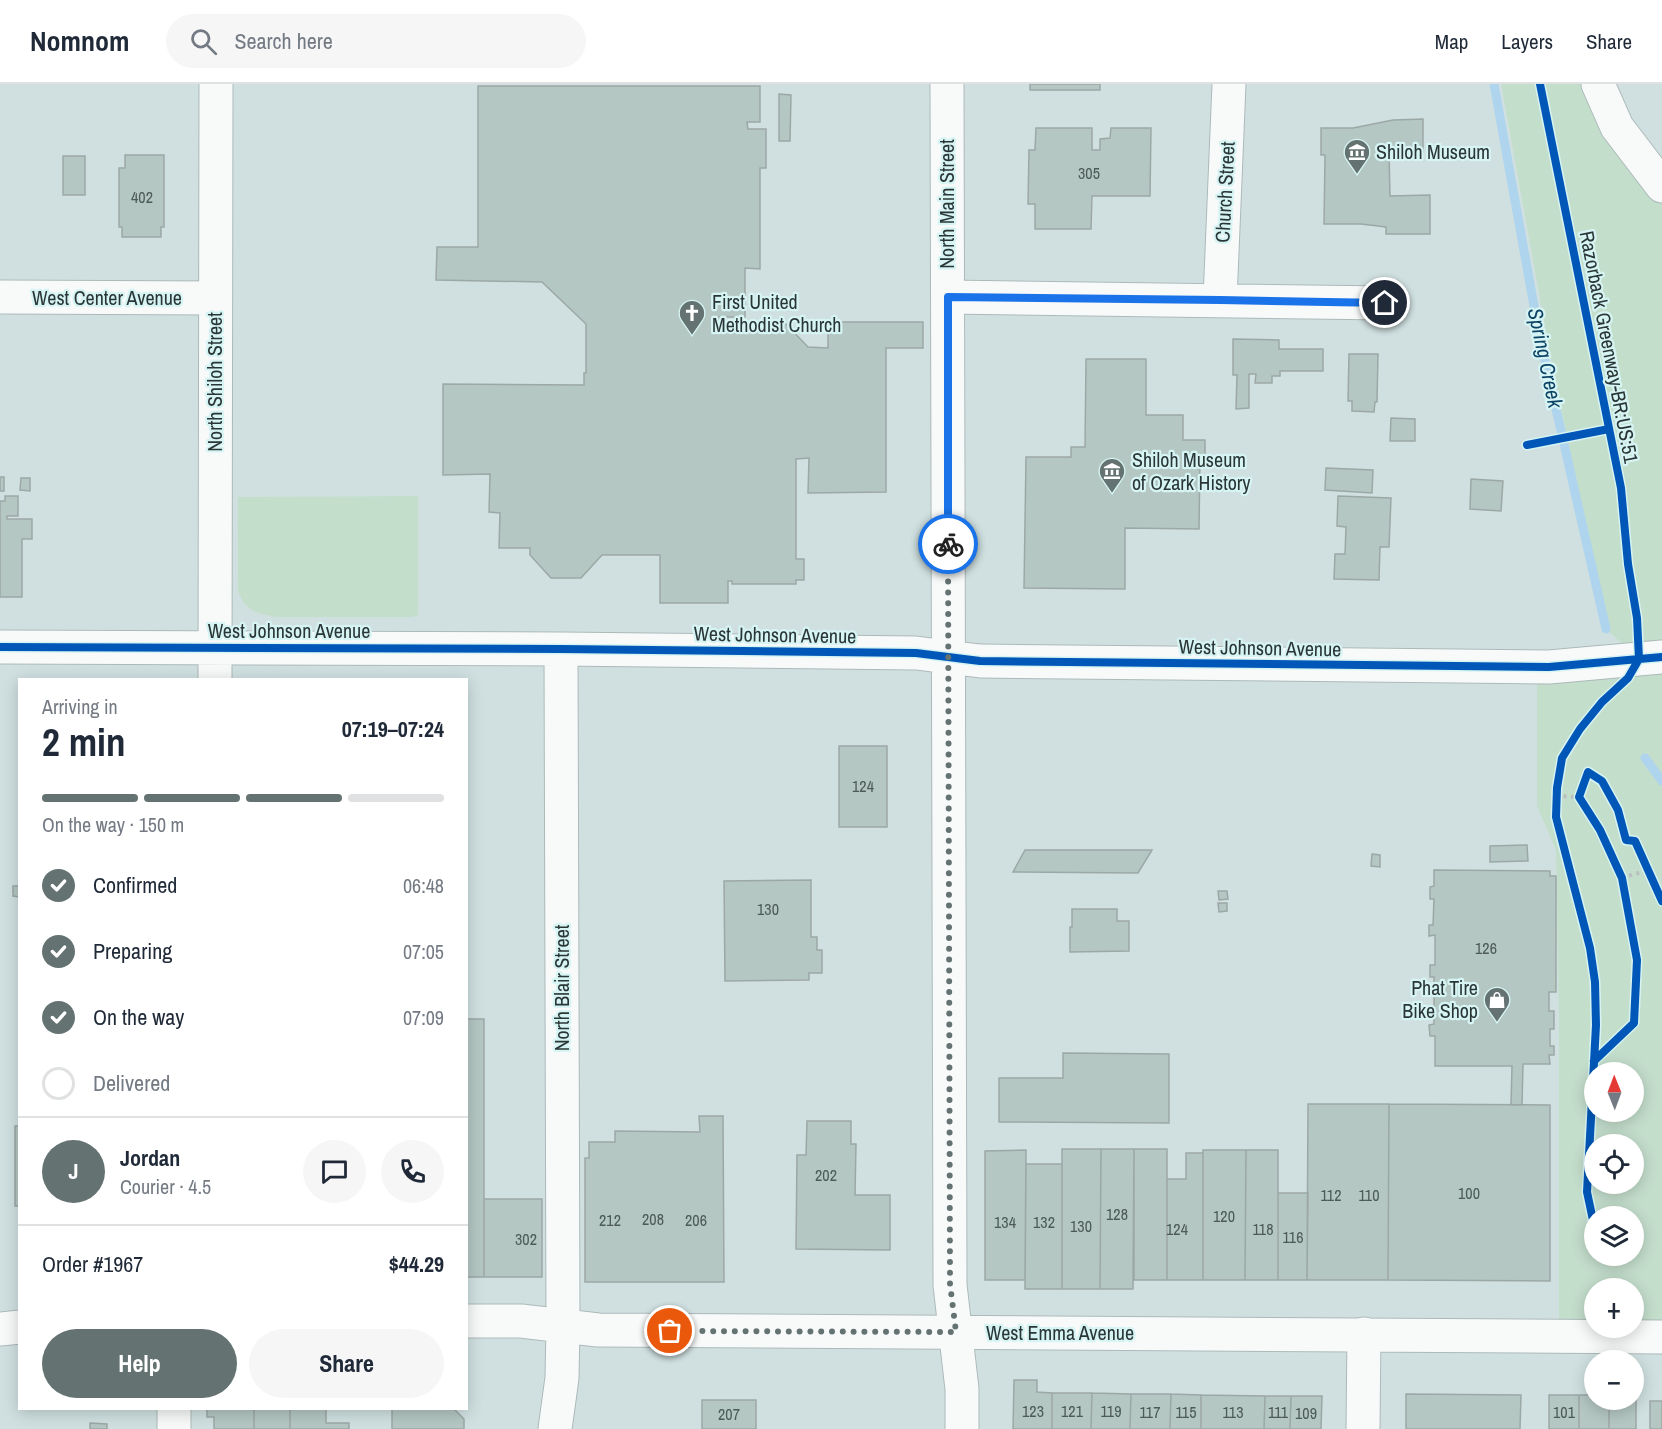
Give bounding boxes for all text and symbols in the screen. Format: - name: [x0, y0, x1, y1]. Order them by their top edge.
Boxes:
- search box: [166, 14, 586, 68]
- text: Nomnom: [30, 22, 130, 60]
- icon: search: [187, 25, 220, 58]
- text: Search here: [235, 26, 333, 56]
- text: Map: [1435, 27, 1468, 56]
- text: Layers: [1501, 27, 1553, 56]
- text: Share: [1586, 27, 1632, 56]
- museum icon: Shiloh Museum: [1342, 137, 1372, 175]
- place label: Shiloh Museum: [1376, 138, 1490, 165]
- street label: North Main Street: [933, 139, 960, 269]
- street label: Church Street: [1208, 140, 1241, 243]
- house number: 305: [1078, 162, 1100, 184]
- house number: 402: [131, 186, 153, 208]
- street label: Razorback Greenway-BR:US:51: [1574, 228, 1645, 465]
- pin: [1359, 277, 1410, 328]
- street label: West Center Avenue: [32, 284, 182, 311]
- icon: home: [1368, 286, 1401, 319]
- place label: First United Methodist Church: [712, 288, 841, 338]
- church icon: First United Methodist Church: [677, 298, 707, 336]
- water label: Spring Creek: [1521, 305, 1571, 412]
- street label: North Shiloh Street: [201, 312, 228, 452]
- place label: Shiloh Museum of Ozark History: [1132, 446, 1251, 496]
- museum icon: Shiloh Museum of Ozark History: [1097, 456, 1127, 494]
- courier: [918, 514, 978, 574]
- icon: bike: [932, 528, 965, 561]
- street label: West Johnson Avenue: [208, 617, 370, 644]
- street label: West Johnson Avenue: [693, 620, 857, 649]
- street label: West Johnson Avenue: [1178, 633, 1342, 662]
- text: Arriving in: [42, 693, 118, 720]
- text: 07:19–07:24: [342, 714, 444, 744]
- text: 2 min: [42, 716, 126, 768]
- house number: 124: [852, 775, 874, 797]
- text: On the way · 150 m: [42, 811, 184, 838]
- icon: check: [42, 869, 75, 902]
- text: Confirmed: [93, 870, 177, 900]
- text: 06:48: [403, 872, 444, 899]
- house number: 130: [757, 898, 779, 920]
- street label: North Blair Street: [548, 924, 575, 1051]
- icon: check: [42, 935, 75, 968]
- text: Preparing: [93, 936, 172, 966]
- house number: 126: [1475, 937, 1497, 959]
- text: 07:05: [403, 938, 444, 965]
- place label: Phat Tire Bike Shop: [1402, 974, 1478, 1024]
- shop icon: Phat Tire Bike Shop: [1482, 985, 1512, 1023]
- icon: check: [42, 1001, 75, 1034]
- text: On the way: [93, 1002, 184, 1032]
- text: 07:09: [403, 1004, 444, 1031]
- north arrow: [1584, 1062, 1644, 1122]
- map controls: [1584, 1062, 1644, 1410]
- text: Delivered: [93, 1068, 170, 1098]
- button: locate: [1584, 1134, 1644, 1194]
- button: chat: [303, 1140, 366, 1203]
- button: phone: [381, 1140, 444, 1203]
- text: Jordan: [120, 1143, 180, 1173]
- text: J: [68, 1156, 79, 1186]
- house number: 202: [815, 1164, 837, 1186]
- text: Courier · 4.5: [120, 1173, 211, 1200]
- house number: 100: [1458, 1182, 1480, 1204]
- house number: 112: [1321, 1184, 1341, 1206]
- house number: 110: [1359, 1184, 1379, 1206]
- house number: 128: [1106, 1203, 1128, 1225]
- house number: 120: [1213, 1205, 1235, 1227]
- button: layers: [1584, 1206, 1644, 1266]
- house number: 208: [642, 1208, 664, 1230]
- house number: 212: [599, 1209, 621, 1231]
- house number: 206: [685, 1209, 707, 1231]
- house number: 134: [994, 1211, 1016, 1233]
- house number: 132: [1033, 1211, 1055, 1233]
- house number: 130: [1070, 1215, 1092, 1237]
- house number: 124: [1166, 1218, 1188, 1240]
- house number: 118: [1253, 1218, 1273, 1240]
- house number: 116: [1283, 1226, 1303, 1248]
- house number: 302: [515, 1228, 537, 1250]
- text: Order #1967: [42, 1249, 143, 1279]
- text: $44.29: [389, 1249, 444, 1279]
- button: +: [1584, 1278, 1644, 1338]
- pin: [644, 1305, 695, 1356]
- icon: bag: [653, 1314, 686, 1347]
- street label: West Emma Avenue: [986, 1319, 1134, 1346]
- button: Help: [42, 1329, 237, 1398]
- button: Share: [249, 1329, 444, 1398]
- button: −: [1584, 1350, 1644, 1410]
- house number: 123: [1022, 1400, 1044, 1422]
- house number: 121: [1061, 1400, 1084, 1422]
- house number: 119: [1101, 1400, 1121, 1422]
- house number: 117: [1140, 1401, 1160, 1423]
- house number: 115: [1176, 1401, 1196, 1423]
- house number: 113: [1223, 1401, 1243, 1423]
- house number: 111: [1268, 1401, 1289, 1423]
- house number: 101: [1553, 1401, 1576, 1423]
- house number: 109: [1295, 1402, 1317, 1424]
- house number: 207: [718, 1403, 740, 1425]

